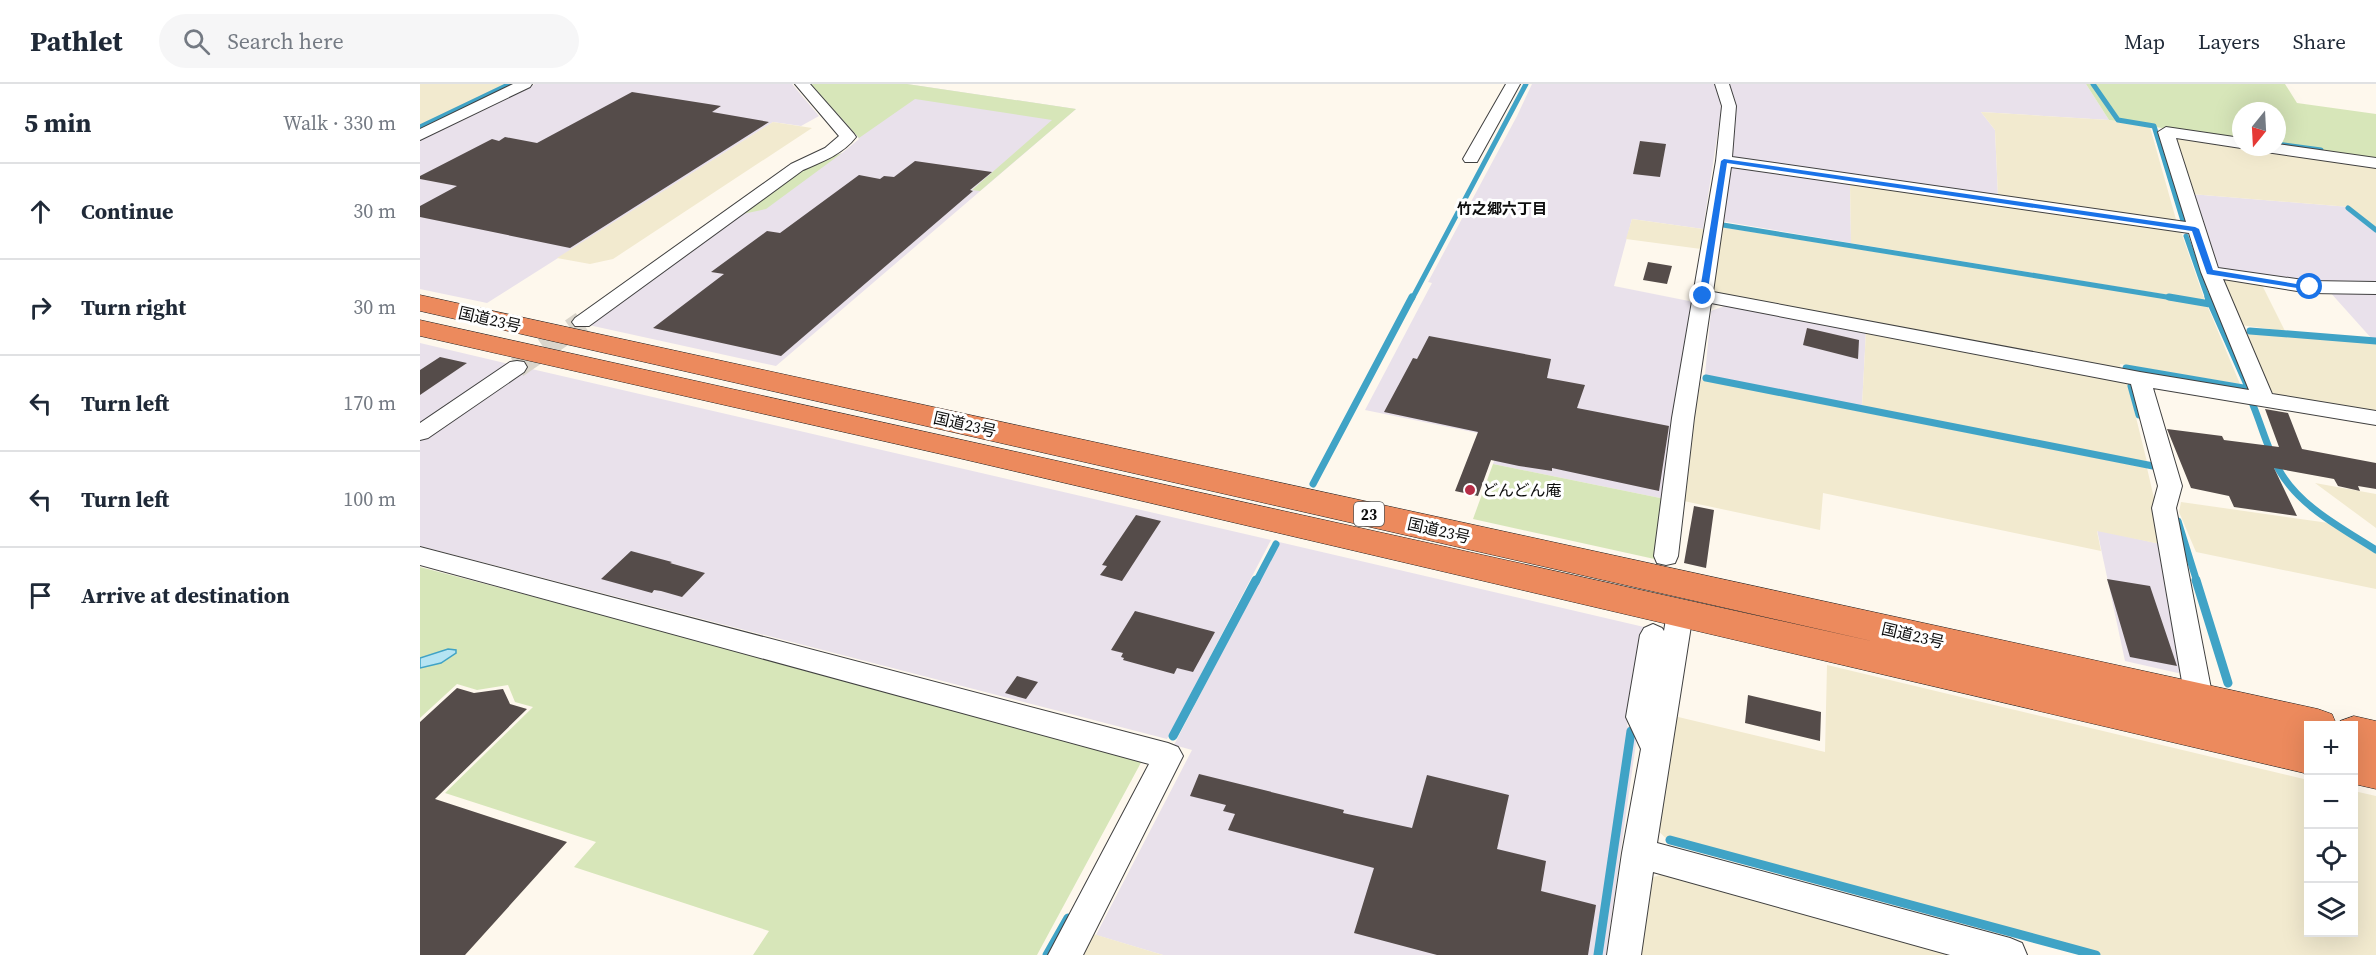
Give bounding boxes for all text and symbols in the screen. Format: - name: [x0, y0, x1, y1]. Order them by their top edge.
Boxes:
- search box: [159, 14, 579, 68]
- text: Pathlet: [30, 22, 123, 60]
- icon: search: [180, 25, 213, 58]
- text: Search here: [228, 26, 344, 56]
- text: Map: [2124, 27, 2165, 56]
- text: Layers: [2198, 27, 2260, 56]
- text: Share: [2293, 27, 2346, 56]
- north arrow: [2232, 102, 2286, 156]
- text: 5 min: [24, 105, 91, 141]
- text: Walk · 330 m: [283, 109, 396, 137]
- icon: ahead: [24, 195, 57, 228]
- text: Continue: [81, 196, 174, 226]
- text: 30 m: [353, 197, 396, 225]
- district label: 竹之郷六丁目: [1457, 198, 1547, 219]
- route start: [2296, 273, 2322, 299]
- route end: [1689, 282, 1715, 308]
- icon: right: [24, 291, 57, 324]
- text: Turn right: [81, 292, 186, 322]
- text: 30 m: [353, 293, 396, 321]
- street label: 国道23号: [456, 301, 524, 337]
- icon: left: [24, 387, 57, 420]
- text: Turn left: [81, 388, 169, 418]
- text: 170 m: [343, 389, 396, 417]
- street label: 国道23号: [931, 406, 999, 442]
- place label: どんどん庵: [1482, 479, 1562, 501]
- icon: left: [24, 483, 57, 516]
- marker: どんどん庵: [1463, 483, 1477, 497]
- text: Turn left: [81, 484, 169, 514]
- text: 100 m: [343, 485, 396, 513]
- road number: 23: [1354, 502, 1384, 526]
- street label: 国道23号: [1405, 512, 1473, 548]
- icon: arrive: [24, 579, 57, 612]
- text: Arrive at destination: [81, 580, 290, 610]
- street label: 国道23号: [1879, 617, 1947, 653]
- map controls: [2304, 721, 2358, 937]
- button: +: [2304, 721, 2358, 775]
- button: −: [2304, 775, 2358, 829]
- button: locate: [2304, 829, 2358, 883]
- button: layers: [2304, 883, 2358, 937]

